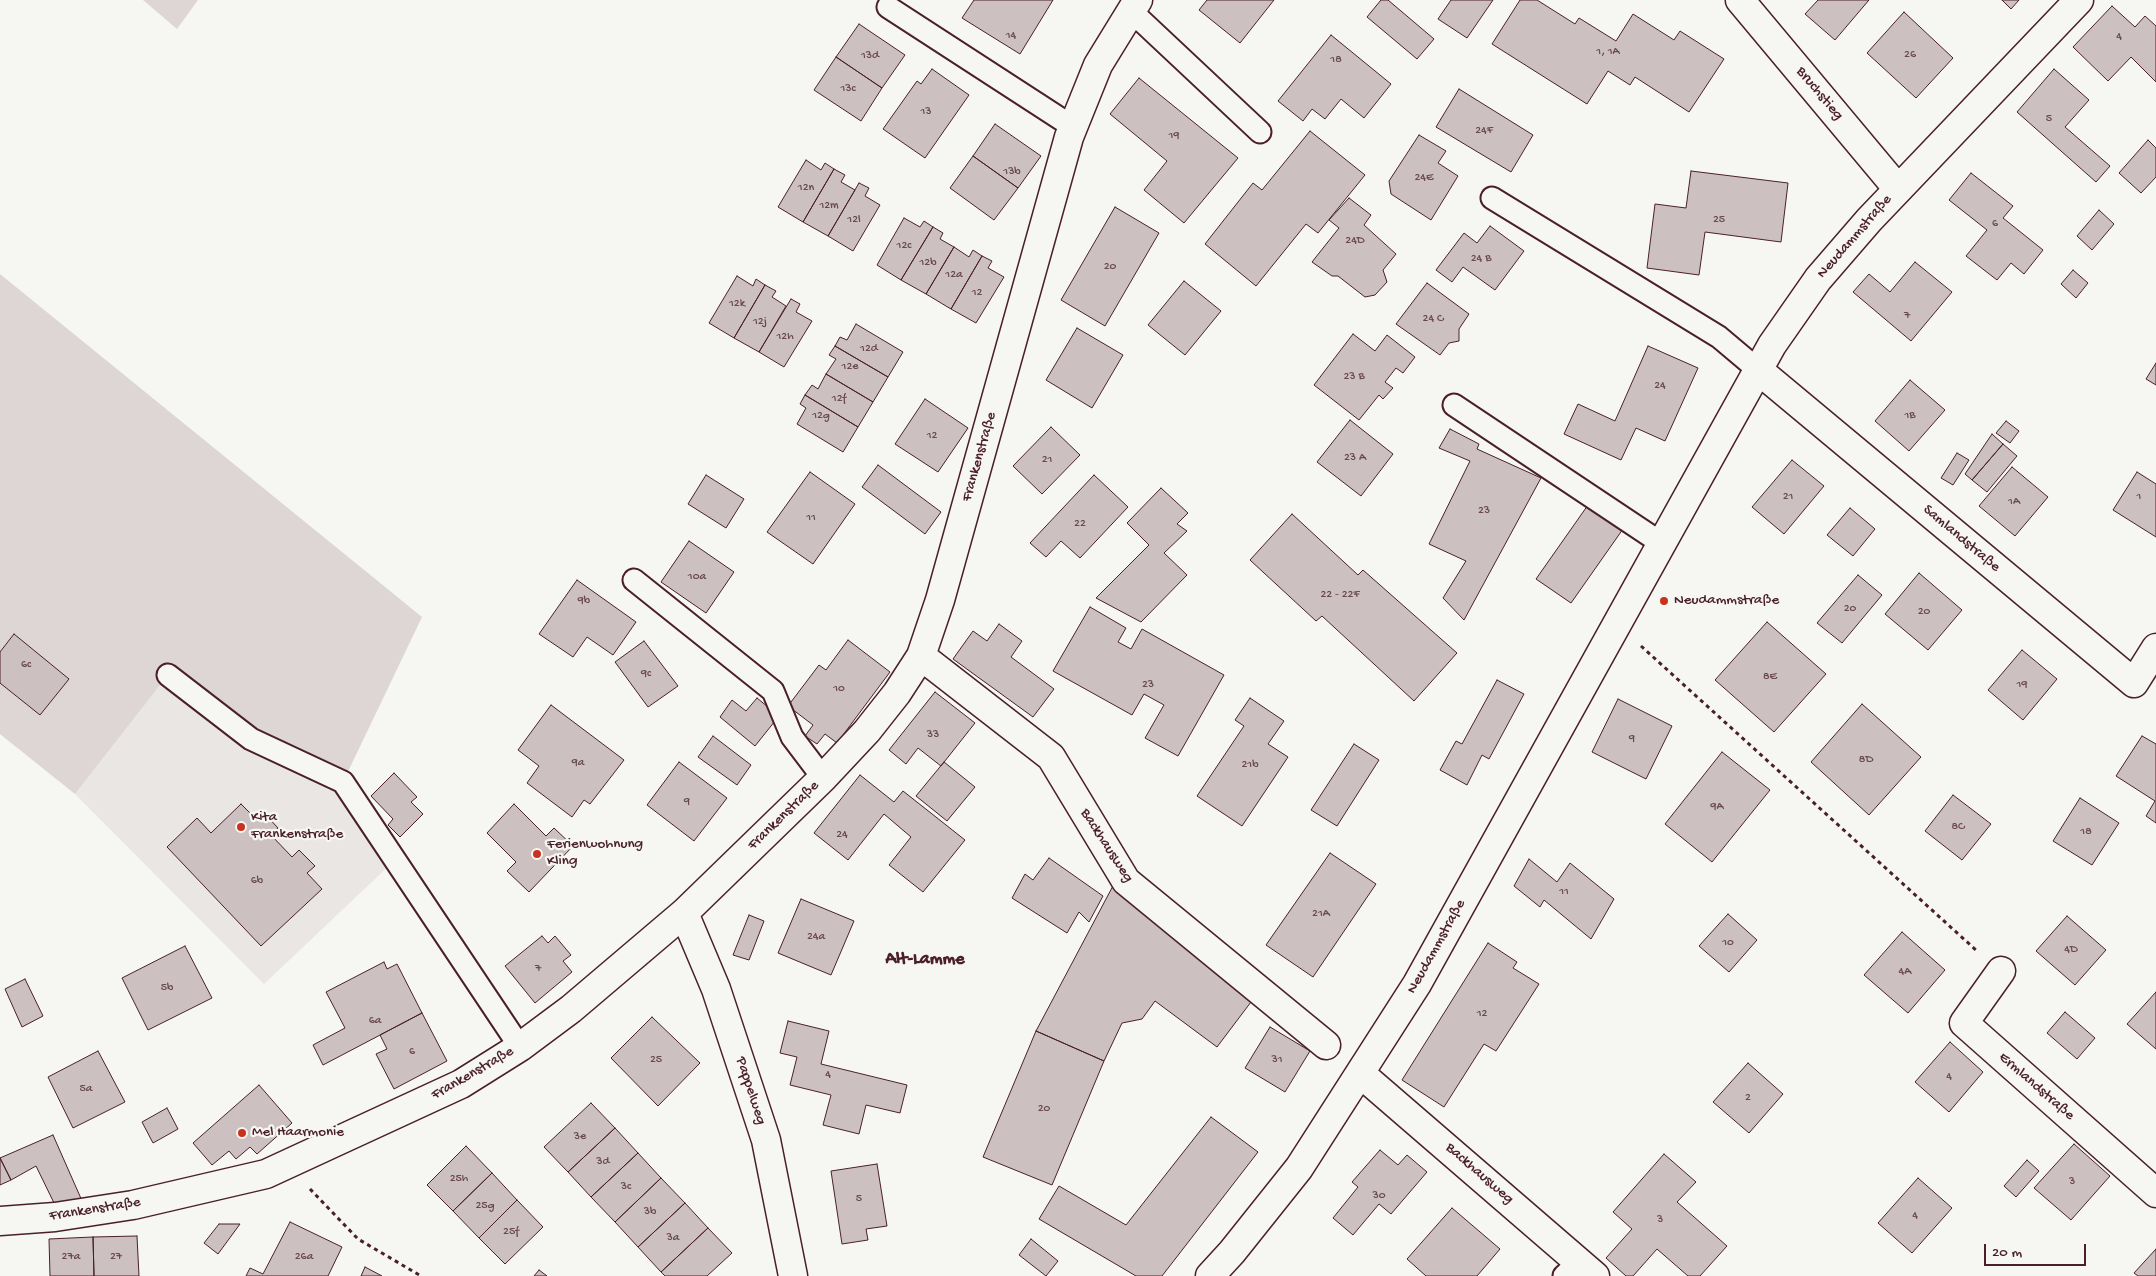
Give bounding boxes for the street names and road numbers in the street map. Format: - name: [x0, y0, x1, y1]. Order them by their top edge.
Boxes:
- street label: Bruchstieg: [1791, 64, 1847, 124]
- street label: Neudammstraße: [1814, 191, 1896, 283]
- street label: Frankenstraße: [959, 410, 1001, 504]
- street label: Samlandstraße: [1919, 501, 2003, 577]
- street label: Frankenstraße: [745, 778, 823, 854]
- street label: Backhausweg: [1075, 806, 1137, 886]
- street label: Neudammstraße: [1404, 897, 1470, 997]
- street label: Frankenstraße: [429, 1043, 517, 1105]
- street label: Ermlandstraße: [1994, 1049, 2078, 1125]
- street label: Pappelweg: [731, 1055, 769, 1127]
- street label: Backhausweg: [1441, 1139, 1517, 1209]
- street label: Frankenstraße: [48, 1194, 142, 1226]

